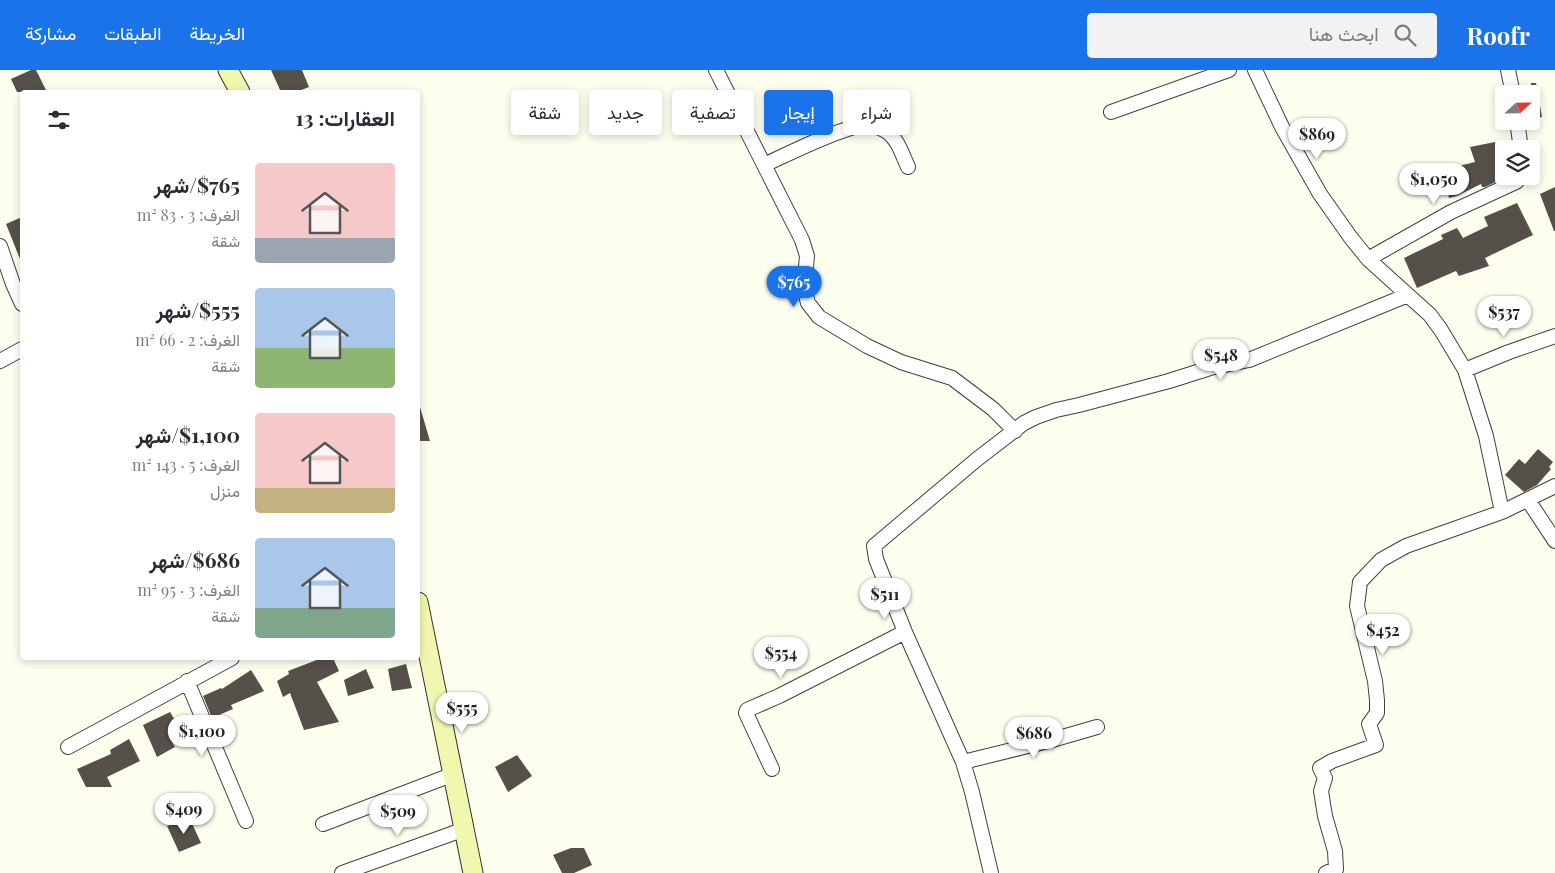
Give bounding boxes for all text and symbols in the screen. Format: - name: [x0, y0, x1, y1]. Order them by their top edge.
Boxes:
- search box: [1087, 13, 1437, 58]
- text: Roofr: [1467, 19, 1530, 51]
- text: ابحث هنا: [1309, 20, 1379, 46]
- text: مشاركة: [25, 21, 76, 45]
- text: الطبقات: [104, 21, 161, 45]
- text: الخريطة: [189, 21, 245, 45]
- icon: search: [1391, 21, 1419, 49]
- north arrow: [1495, 85, 1540, 130]
- map controls: [1495, 85, 1540, 185]
- chip: شقة: [511, 90, 579, 135]
- chip: جديد: [589, 90, 662, 135]
- chip: تصفية: [672, 90, 754, 135]
- chip: إيجار: [764, 90, 833, 135]
- chip: شراء: [843, 90, 910, 135]
- text: العقارات: 13: [295, 103, 395, 131]
- icon: filters: [45, 106, 73, 134]
- pin: $869: [1287, 118, 1347, 160]
- text: $869: [1299, 123, 1335, 144]
- button: layers: [1495, 140, 1540, 185]
- pin: $1,050: [1393, 162, 1475, 205]
- text: $1,050: [1410, 168, 1458, 189]
- text: $765/شهر: [154, 170, 240, 198]
- icon: home: [295, 183, 355, 243]
- text: الغرف: 3 · 83 m²: [137, 204, 240, 225]
- text: شقة: [211, 230, 240, 251]
- pin: $765: [764, 266, 824, 308]
- text: $765: [778, 271, 810, 292]
- text: $555/شهر: [156, 295, 240, 323]
- pin: $537: [1474, 296, 1534, 338]
- text: $537: [1488, 301, 1520, 322]
- icon: home: [295, 308, 355, 368]
- text: الغرف: 2 · 66 m²: [135, 329, 240, 350]
- pin: $548: [1191, 338, 1251, 381]
- text: $548: [1204, 344, 1238, 365]
- text: شقة: [211, 355, 240, 376]
- text: $1,100/شهر: [136, 420, 240, 448]
- icon: home: [295, 433, 355, 493]
- text: الغرف: 5 · 143 m²: [132, 454, 240, 475]
- text: منزل: [210, 480, 240, 501]
- text: $686/شهر: [149, 545, 240, 573]
- icon: home: [295, 558, 355, 618]
- pin: $511: [855, 578, 915, 620]
- text: الغرف: 3 · 95 m²: [138, 579, 240, 600]
- text: $511: [871, 583, 899, 604]
- text: شقة: [211, 605, 240, 626]
- pin: $452: [1353, 614, 1413, 656]
- text: $452: [1366, 619, 1400, 640]
- pin: $554: [751, 636, 811, 679]
- text: $554: [765, 642, 797, 663]
- pin: $555: [432, 692, 492, 734]
- text: $555: [446, 697, 478, 718]
- pin: $1,100: [161, 714, 243, 757]
- pin: $686: [1004, 716, 1064, 759]
- text: $1,100: [179, 720, 225, 741]
- text: $686: [1016, 722, 1052, 743]
- pin: $409: [154, 792, 214, 835]
- pin: $509: [368, 794, 428, 837]
- text: $409: [166, 798, 202, 819]
- text: $509: [380, 800, 416, 821]

